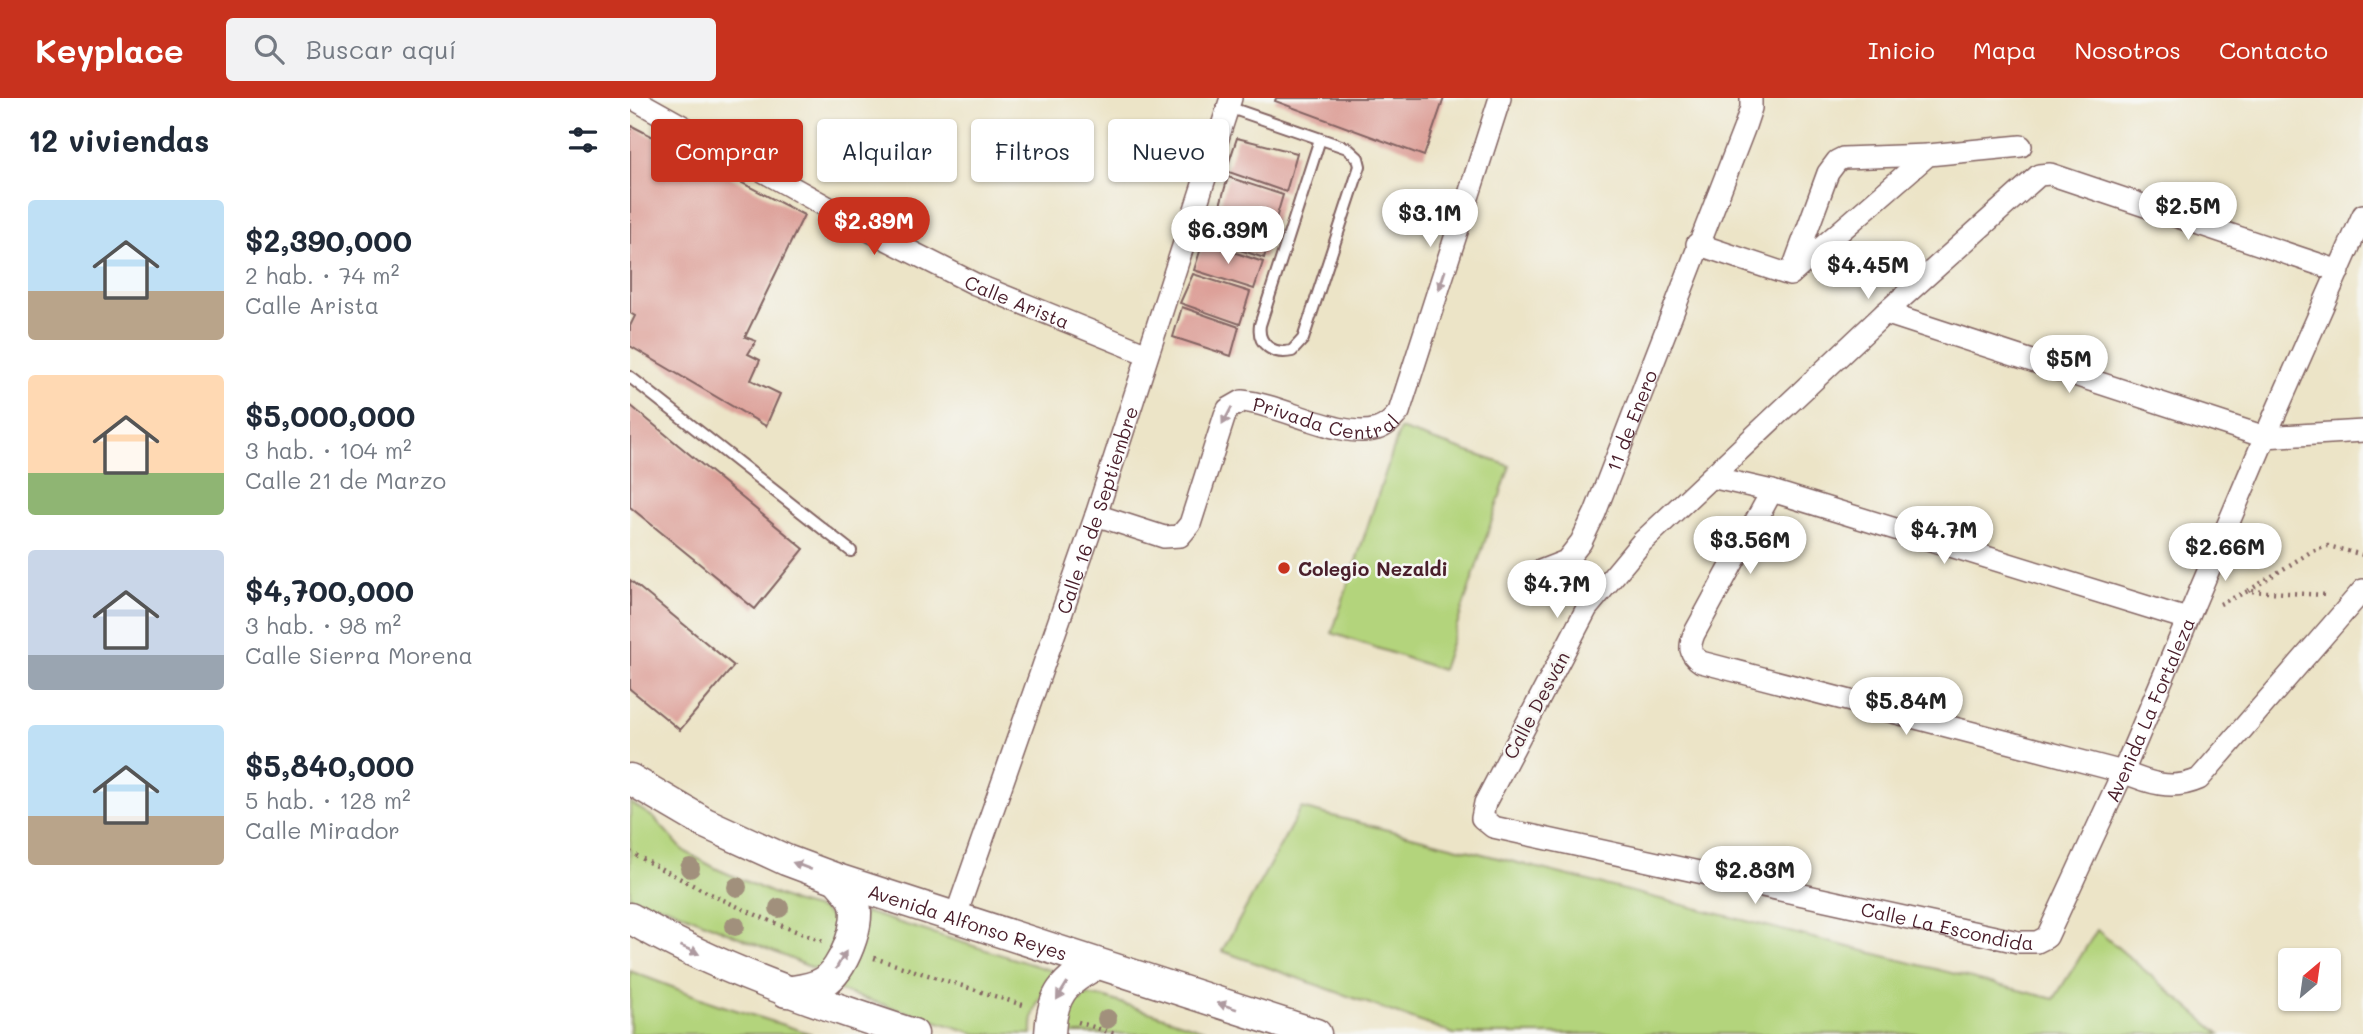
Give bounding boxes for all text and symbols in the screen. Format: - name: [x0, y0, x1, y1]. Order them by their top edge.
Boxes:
- search box: [226, 18, 716, 81]
- text: Keyplace: [35, 28, 184, 71]
- icon: search: [250, 30, 288, 68]
- text: Buscar aquí: [306, 32, 457, 66]
- text: Inicio: [1868, 34, 1935, 65]
- text: Mapa: [1973, 34, 2037, 65]
- text: Nosotros: [2075, 34, 2181, 65]
- text: Contacto: [2219, 34, 2328, 65]
- chip: Comprar: [651, 119, 803, 182]
- chip: Alquilar: [817, 119, 957, 182]
- chip: Filtros: [971, 119, 1094, 182]
- chip: Nuevo: [1108, 119, 1229, 182]
- text: 12 viviendas: [28, 120, 209, 160]
- icon: filters: [564, 121, 602, 159]
- pin: $2.5M: [2139, 183, 2237, 242]
- pin: $3.1M: [1381, 190, 1479, 249]
- text: $2.5M: [2155, 190, 2221, 220]
- text: $3.1M: [1398, 197, 1462, 227]
- pin: $2.39M: [817, 198, 931, 257]
- text: $2.39M: [834, 205, 914, 235]
- pin: $6.39M: [1171, 206, 1285, 266]
- text: $6.39M: [1187, 214, 1269, 244]
- text: $2,390,000: [245, 220, 412, 260]
- icon: home: [84, 228, 168, 312]
- pin: $4.45M: [1811, 242, 1925, 301]
- text: $4.45M: [1827, 249, 1909, 279]
- text: 2 hab. · 74 m²: [245, 260, 399, 290]
- street label: Calle Arista: [961, 268, 1073, 334]
- one-way arrow: [1436, 269, 1447, 290]
- text: Calle Arista: [245, 290, 379, 320]
- pin: $5M: [2035, 336, 2103, 395]
- text: $5M: [2046, 343, 2092, 373]
- street label: 11 de Enero: [1600, 366, 1662, 475]
- street label: Privada Central: [1251, 390, 1404, 444]
- text: $5,000,000: [245, 395, 415, 435]
- icon: home: [84, 403, 168, 487]
- street label: Calle 16 de Septiembre: [1050, 403, 1143, 617]
- one-way arrow: [1221, 407, 1233, 427]
- text: 3 hab. · 104 m²: [245, 435, 412, 465]
- text: Calle 21 de Marzo: [245, 465, 446, 495]
- pin: $4.7M: [1895, 506, 1993, 566]
- text: $4.7M: [1910, 514, 1978, 544]
- pin: $3.56M: [1693, 517, 1807, 576]
- text: $3.56M: [1709, 524, 1791, 554]
- pin: $2.66M: [2168, 524, 2282, 583]
- text: $2.66M: [2185, 531, 2265, 561]
- place label: Colegio Nezaldi: [1298, 556, 1448, 581]
- marker: Colegio Nezaldi: [1276, 560, 1292, 576]
- pin: $4.7M: [1508, 560, 1606, 620]
- text: $4.7M: [1523, 568, 1591, 598]
- text: $4,700,000: [245, 570, 414, 610]
- icon: home: [84, 578, 168, 662]
- text: 3 hab. · 98 m²: [245, 610, 401, 640]
- street label: Avenida La Fortaleza: [2099, 614, 2200, 806]
- text: Calle Sierra Morena: [245, 640, 473, 670]
- street label: Calle Desván: [1497, 647, 1575, 763]
- pin: $5.84M: [1849, 678, 1963, 737]
- text: $5.84M: [1865, 685, 1947, 715]
- text: $5,840,000: [245, 745, 414, 785]
- icon: home: [84, 753, 168, 837]
- text: 5 hab. · 128 m²: [245, 785, 411, 815]
- text: Calle Mirador: [245, 815, 400, 845]
- pin: $2.83M: [1698, 846, 1812, 906]
- text: $2.83M: [1715, 854, 1795, 884]
- one-way arrow: [791, 860, 812, 871]
- street label: Avenida Alfonso Reyes: [865, 877, 1071, 965]
- street label: Calle La Escondida: [1859, 895, 2033, 955]
- one-way arrow: [680, 944, 700, 956]
- north arrow: [2278, 948, 2342, 1012]
- map controls: [2278, 948, 2341, 1011]
- one-way arrow: [835, 950, 847, 969]
- one-way arrow: [1056, 981, 1069, 1001]
- one-way arrow: [1217, 1000, 1238, 1011]

